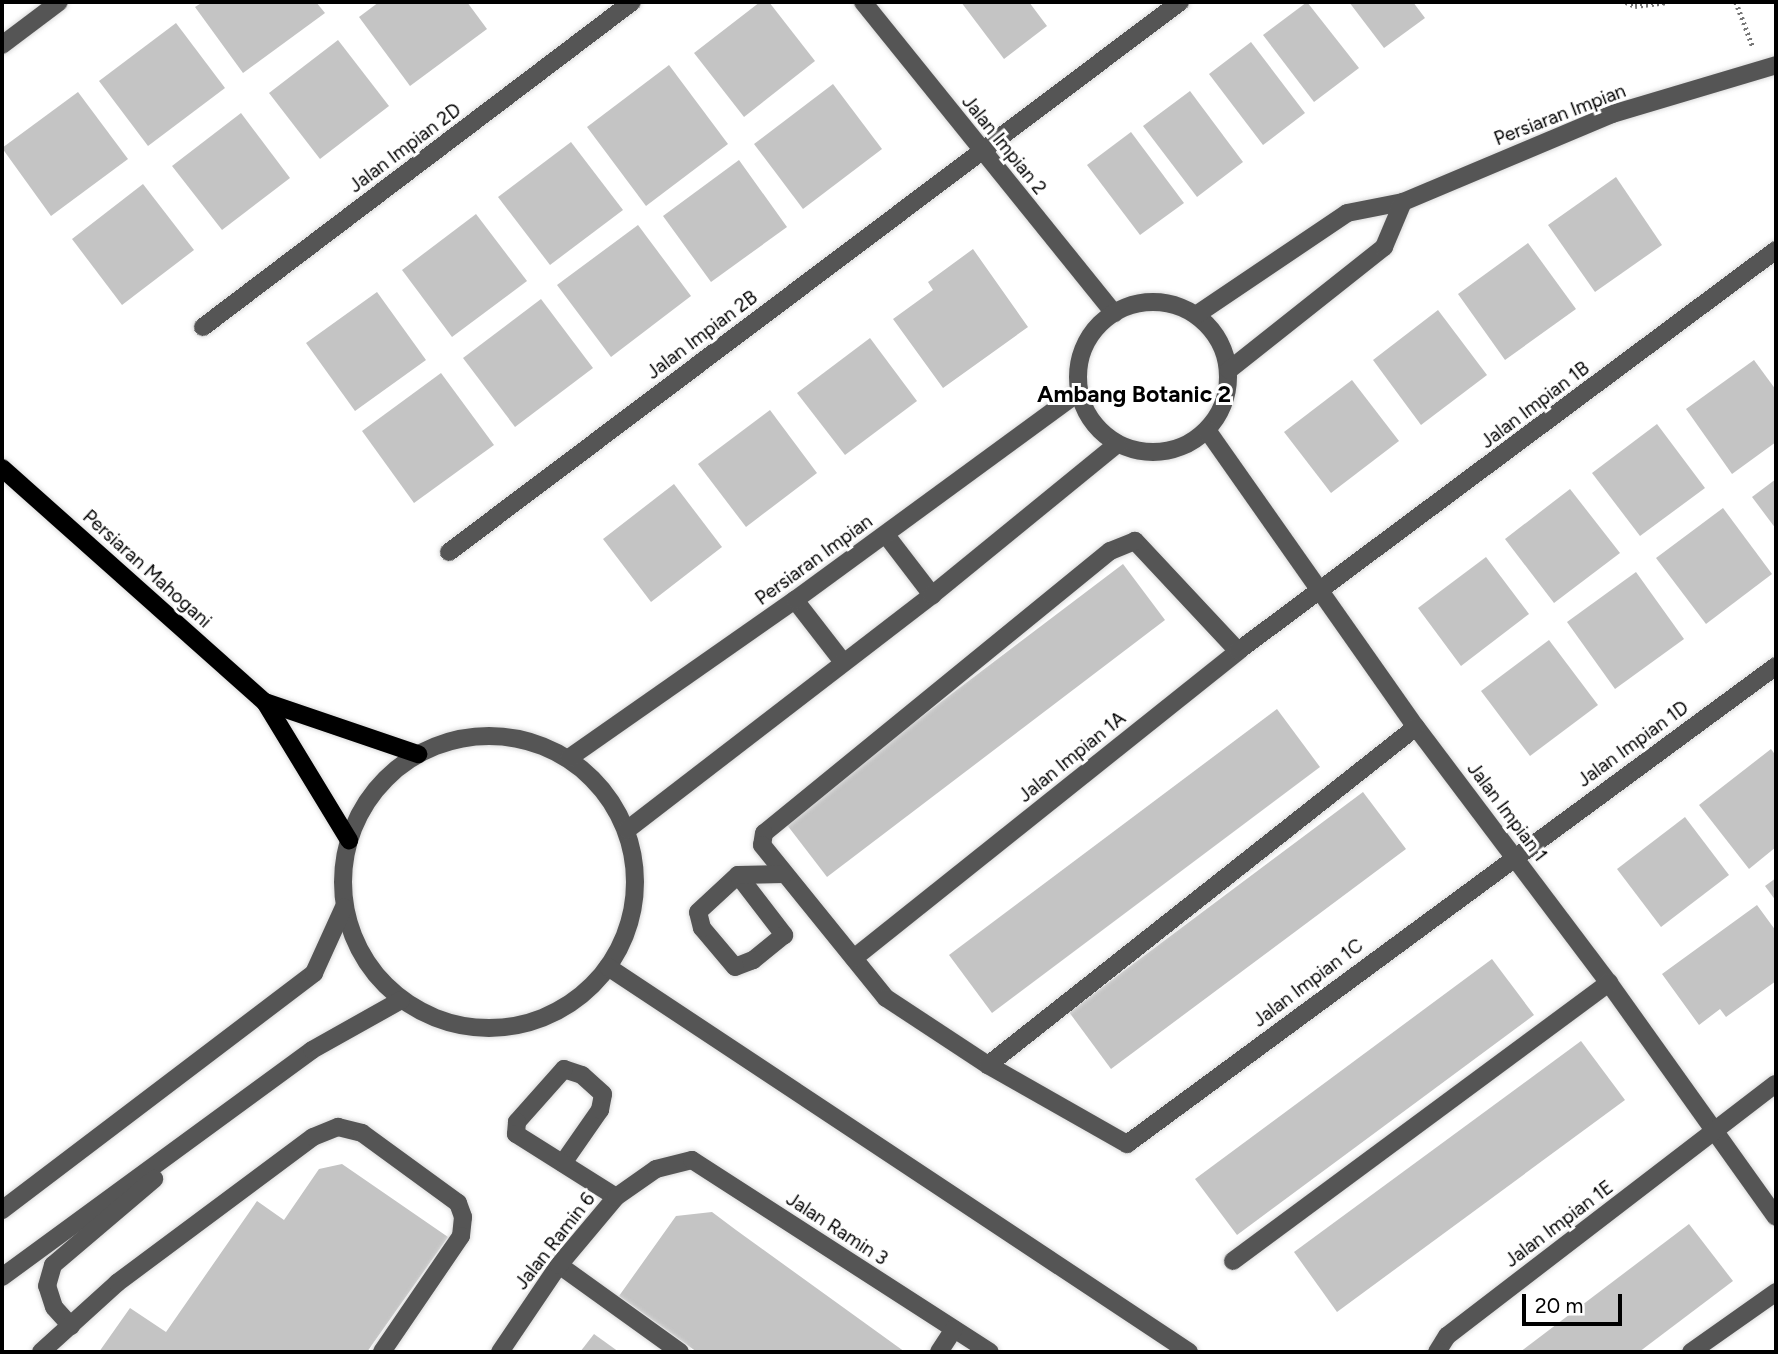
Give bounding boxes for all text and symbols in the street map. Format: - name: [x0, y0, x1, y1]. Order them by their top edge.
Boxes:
- street label: Persiaran Impian: [1491, 79, 1629, 151]
- street label: Jalan Impian 2: [957, 91, 1051, 199]
- street label: Jalan Impian 2D: [345, 98, 465, 198]
- street label: Jalan Impian 2B: [642, 286, 762, 384]
- street label: Jalan Impian 1B: [1476, 357, 1594, 453]
- district label: Ambang Botanic 2: [1037, 380, 1231, 408]
- street label: Persiaran Mahogani: [78, 505, 216, 633]
- street label: Persiaran Impian: [751, 510, 877, 610]
- street label: Jalan Impian 1D: [1573, 696, 1693, 792]
- street label: Jalan Impian 1A: [1014, 707, 1130, 807]
- street label: Jalan Impian 1: [1462, 758, 1552, 866]
- street label: Jalan Impian 1C: [1248, 934, 1368, 1032]
- street label: Jalan Impian 1E: [1500, 1176, 1618, 1272]
- street label: Jalan Ramin 6: [510, 1188, 600, 1294]
- street label: Jalan Ramin 3: [782, 1188, 892, 1270]
- scale bar: [1526, 1280, 1626, 1324]
- text: 20 m: [1535, 1293, 1583, 1318]

